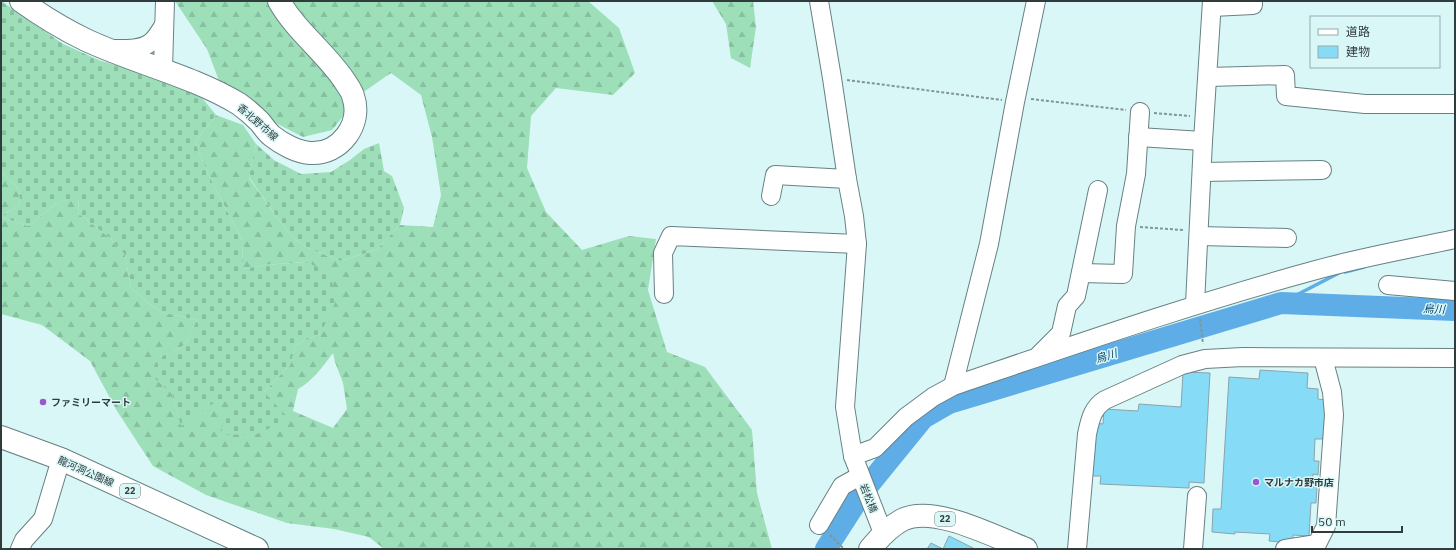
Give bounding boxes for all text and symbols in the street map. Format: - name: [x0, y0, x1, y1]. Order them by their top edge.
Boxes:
- legend: [1310, 16, 1440, 68]
- text: 道路: [1346, 24, 1370, 39]
- text: 建物: [1346, 44, 1370, 59]
- street label: 香北野市線: [235, 101, 281, 144]
- water label: 烏川: [1423, 302, 1446, 316]
- water label: 烏川: [1093, 346, 1120, 366]
- place label: ファミリーマート: [51, 396, 131, 409]
- marker: ファミリーマート: [38, 397, 48, 407]
- street label: 龍河洞公園線: [56, 453, 116, 490]
- place label: マルナカ野市店: [1264, 476, 1334, 489]
- marker: マルナカ野市店: [1251, 477, 1261, 487]
- street label: 岩松橋: [857, 482, 880, 515]
- road number: 22: [120, 484, 140, 498]
- scale bar: [1312, 508, 1402, 534]
- road number: 22: [935, 512, 955, 526]
- text: 50 m: [1318, 514, 1346, 529]

